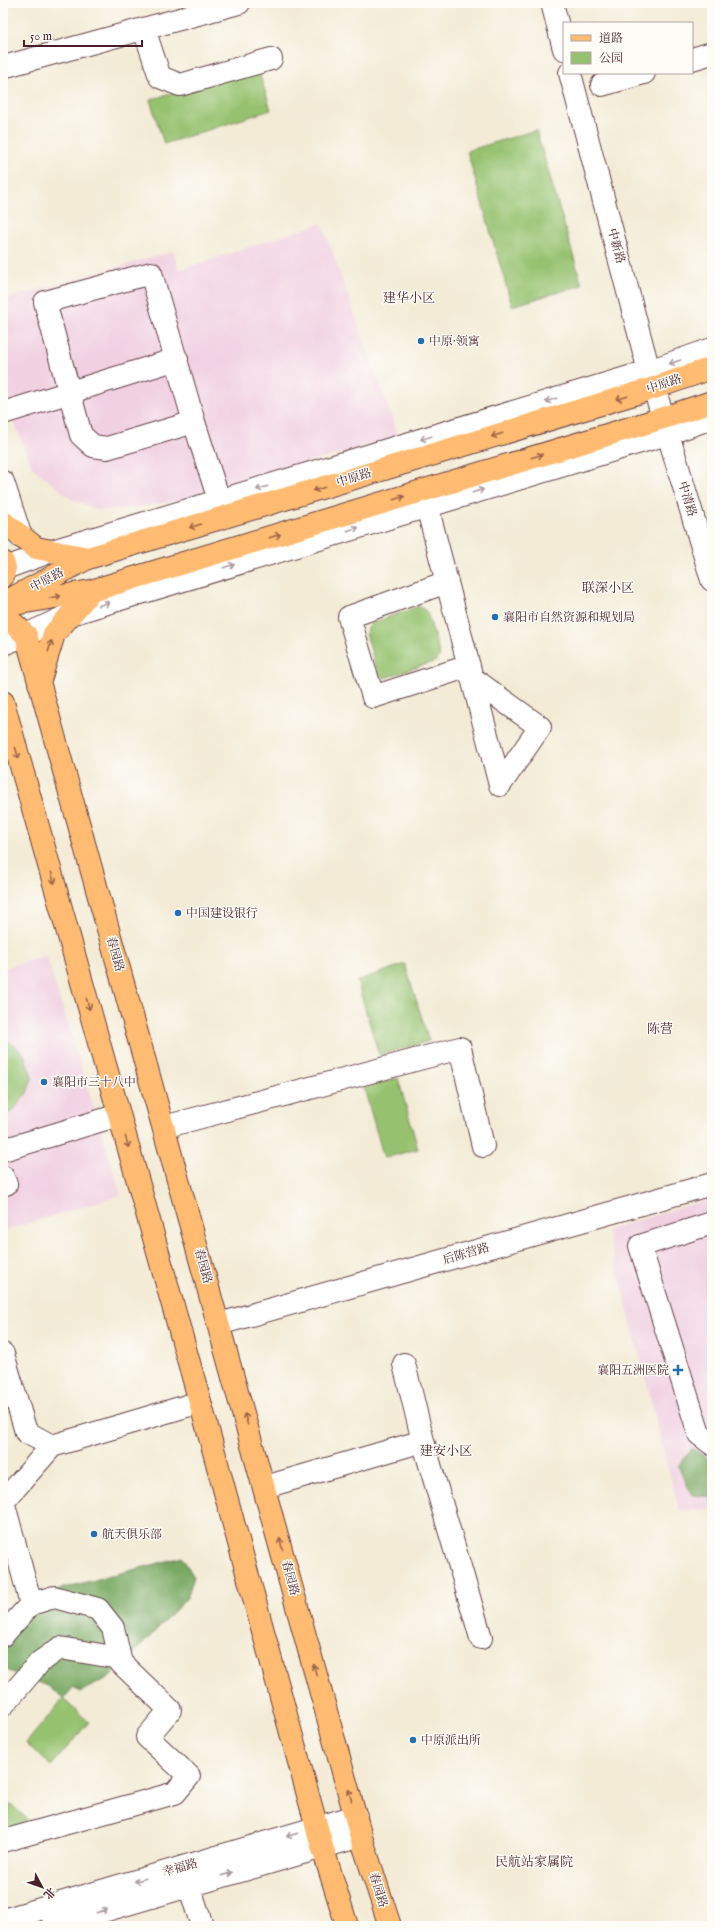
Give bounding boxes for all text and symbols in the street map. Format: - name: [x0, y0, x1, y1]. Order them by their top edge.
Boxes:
- scale bar: [24, 22, 142, 48]
- legend: [563, 22, 693, 74]
- text: 50 m: [30, 29, 52, 44]
- text: 道路: [599, 31, 623, 46]
- text: 公园: [599, 51, 623, 66]
- street label: 中新路: [604, 227, 628, 265]
- district label: 建华小区: [383, 290, 435, 307]
- place label: 中原·领寓: [429, 334, 480, 349]
- marker: 中原·领寓: [416, 336, 426, 346]
- one-way arrow: [669, 359, 682, 366]
- street label: 中原路: [645, 371, 683, 397]
- one-way arrow: [615, 395, 628, 402]
- one-way arrow: [545, 397, 558, 404]
- one-way arrow: [491, 432, 504, 439]
- one-way arrow: [420, 435, 433, 442]
- one-way arrow: [531, 452, 543, 460]
- street label: 中原路: [335, 466, 373, 490]
- street label: 中清路: [675, 480, 699, 518]
- one-way arrow: [255, 485, 268, 492]
- one-way arrow: [313, 486, 326, 493]
- one-way arrow: [471, 487, 484, 494]
- one-way arrow: [392, 494, 405, 501]
- one-way arrow: [188, 523, 201, 530]
- one-way arrow: [346, 525, 359, 532]
- one-way arrow: [268, 532, 281, 539]
- one-way arrow: [222, 562, 235, 569]
- street label: 中原路: [28, 565, 66, 595]
- district label: 联深小区: [582, 580, 634, 597]
- one-way arrow: [48, 593, 61, 601]
- one-way arrow: [98, 600, 111, 607]
- place label: 襄阳市自然资源和规划局: [503, 610, 635, 625]
- marker: 襄阳市自然资源和规划局: [490, 612, 500, 622]
- one-way arrow: [47, 640, 54, 653]
- one-way arrow: [14, 747, 21, 760]
- one-way arrow: [49, 872, 57, 885]
- place label: 中国建设银行: [186, 906, 258, 921]
- marker: 中国建设银行: [173, 908, 183, 918]
- street label: 春园路: [103, 935, 127, 973]
- one-way arrow: [85, 997, 92, 1010]
- district label: 陈营: [647, 1021, 673, 1038]
- place label: 襄阳市三十八中: [52, 1075, 136, 1090]
- marker: 襄阳市三十八中: [39, 1077, 49, 1087]
- one-way arrow: [124, 1136, 131, 1149]
- street label: 后陈营路: [441, 1240, 491, 1268]
- street label: 春园路: [191, 1247, 215, 1285]
- place label: 襄阳五洲医院: [597, 1363, 669, 1378]
- marker: 襄阳五洲医院: [672, 1364, 684, 1376]
- one-way arrow: [242, 1413, 249, 1426]
- district label: 建安小区: [420, 1443, 472, 1460]
- place label: 航天俱乐部: [102, 1527, 162, 1542]
- marker: 航天俱乐部: [89, 1529, 99, 1539]
- one-way arrow: [277, 1538, 284, 1551]
- street label: 春园路: [278, 1559, 302, 1597]
- one-way arrow: [311, 1663, 319, 1676]
- place label: 中原派出所: [421, 1733, 481, 1748]
- marker: 中原派出所: [408, 1735, 418, 1745]
- one-way arrow: [346, 1789, 353, 1802]
- one-way arrow: [286, 1832, 299, 1839]
- district label: 民航站家属院: [495, 1854, 573, 1871]
- street label: 幸福路: [161, 1856, 199, 1880]
- north arrow: [22, 1867, 62, 1907]
- one-way arrow: [220, 1870, 233, 1877]
- street label: 春园路: [366, 1871, 390, 1909]
- one-way arrow: [134, 1877, 147, 1884]
- text: 北: [40, 1884, 58, 1902]
- one-way arrow: [96, 1907, 109, 1914]

